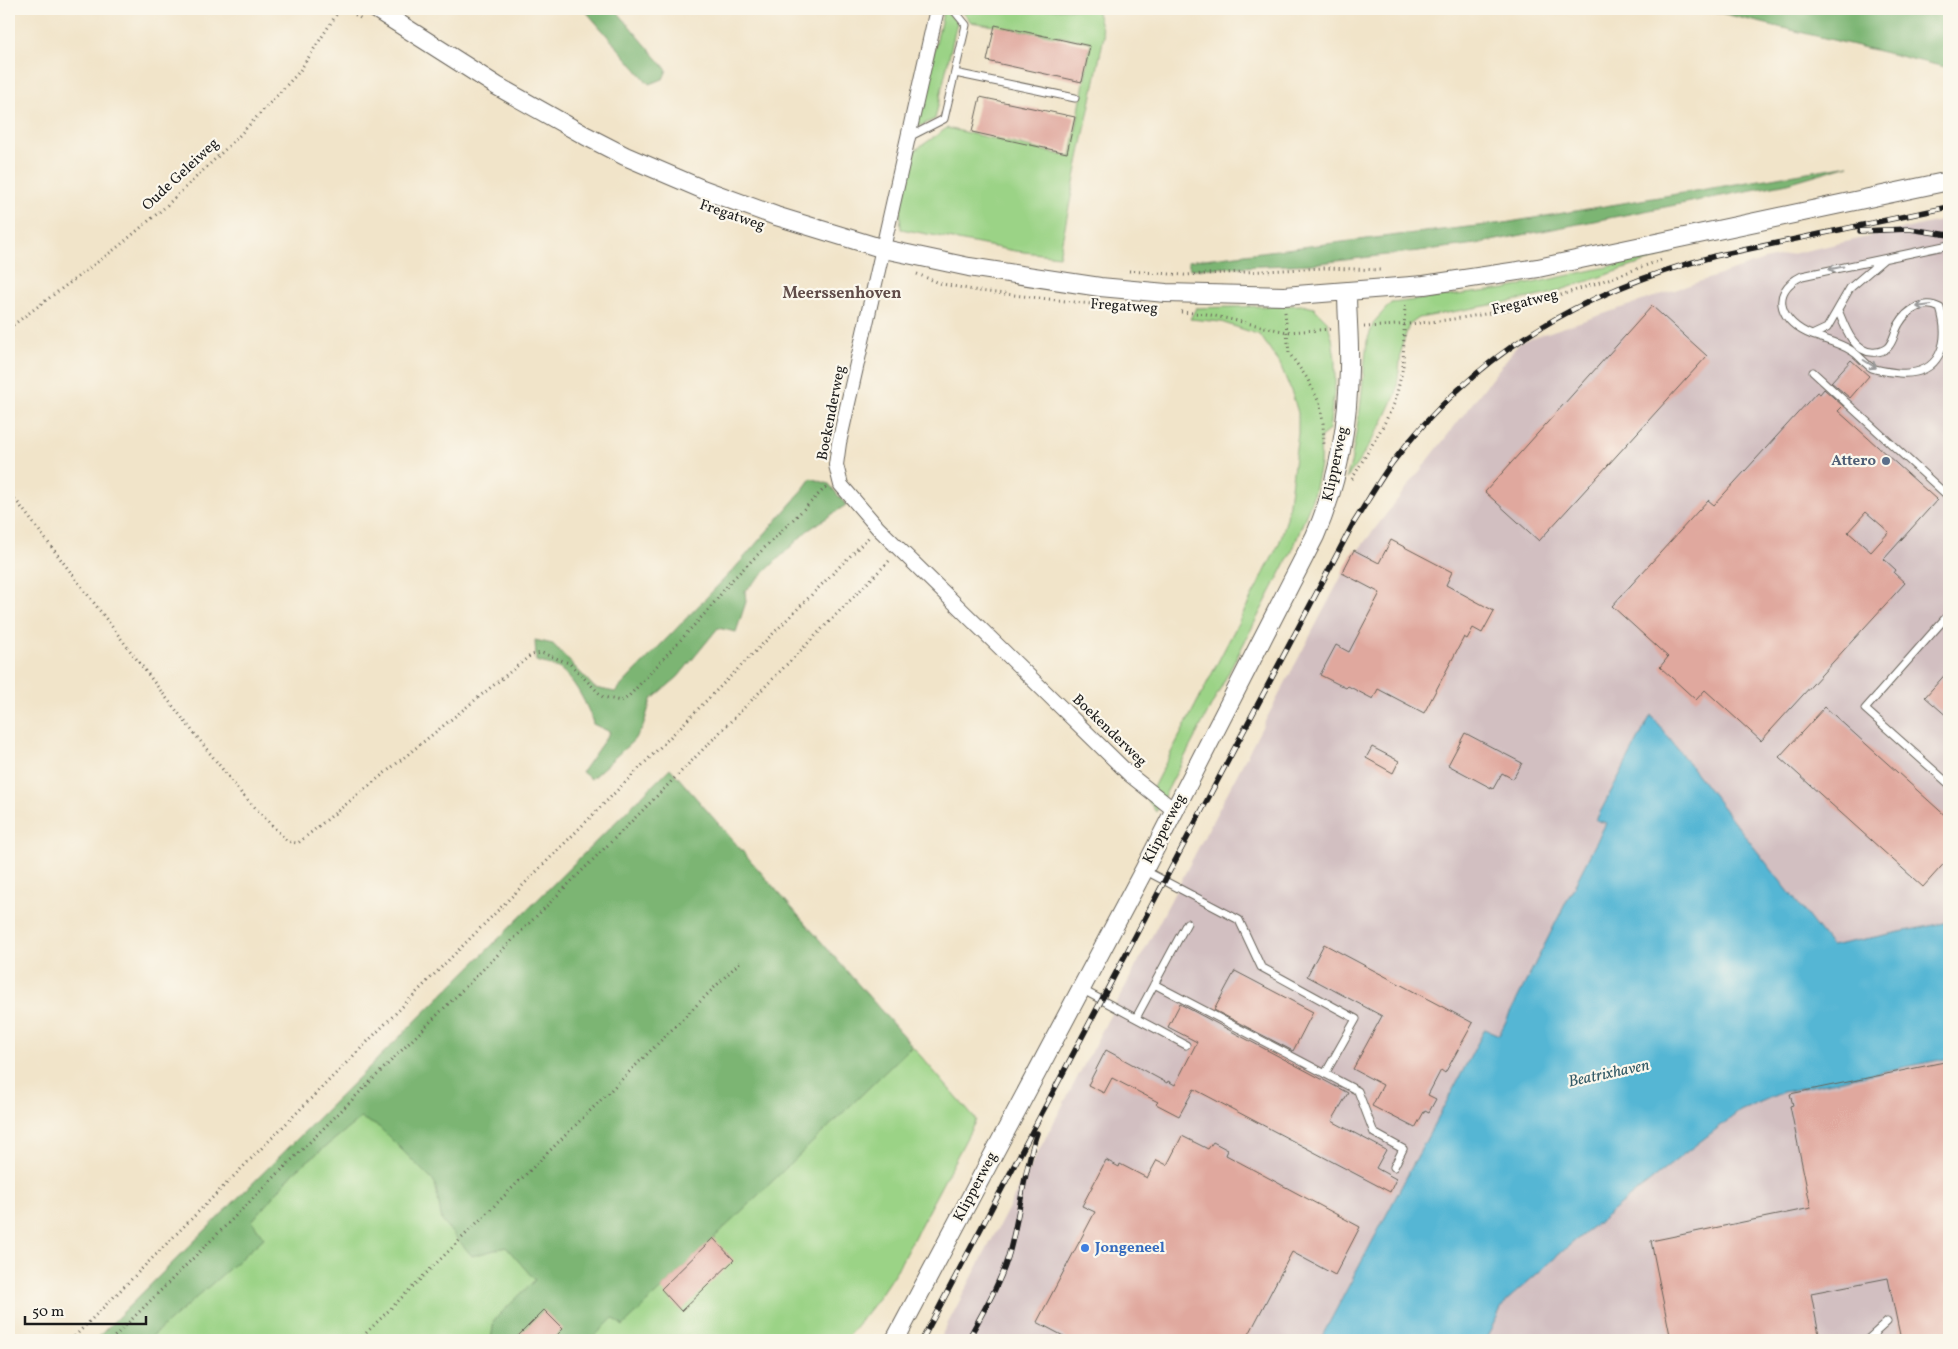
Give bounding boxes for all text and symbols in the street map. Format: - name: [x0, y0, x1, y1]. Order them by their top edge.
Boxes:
- street label: Oude Geleiweg: [138, 134, 224, 216]
- street label: Fregatweg: [697, 195, 768, 237]
- one-way arrow: [1829, 264, 1845, 274]
- district label: Meerssenhoven: [782, 283, 902, 305]
- street label: Fregatweg: [1490, 285, 1561, 321]
- street label: Fregatweg: [1089, 294, 1159, 320]
- one-way arrow: [1917, 301, 1933, 311]
- one-way arrow: [1863, 359, 1877, 370]
- street label: Boekenderweg: [812, 363, 852, 462]
- street label: Klipperweg: [1318, 424, 1354, 503]
- place label: Attero: [1831, 451, 1876, 472]
- marker: Attero: [1880, 455, 1892, 467]
- street label: Boekenderweg: [1067, 690, 1151, 772]
- street label: Klipperweg: [1138, 790, 1192, 868]
- water label: Beatrixhaven: [1566, 1055, 1652, 1093]
- street label: Klipperweg: [949, 1148, 1003, 1225]
- place label: Jongeneel: [1094, 1238, 1165, 1259]
- marker: Jongeneel: [1079, 1242, 1091, 1254]
- scale bar: [25, 1294, 146, 1326]
- text: 50 m: [32, 1302, 64, 1323]

